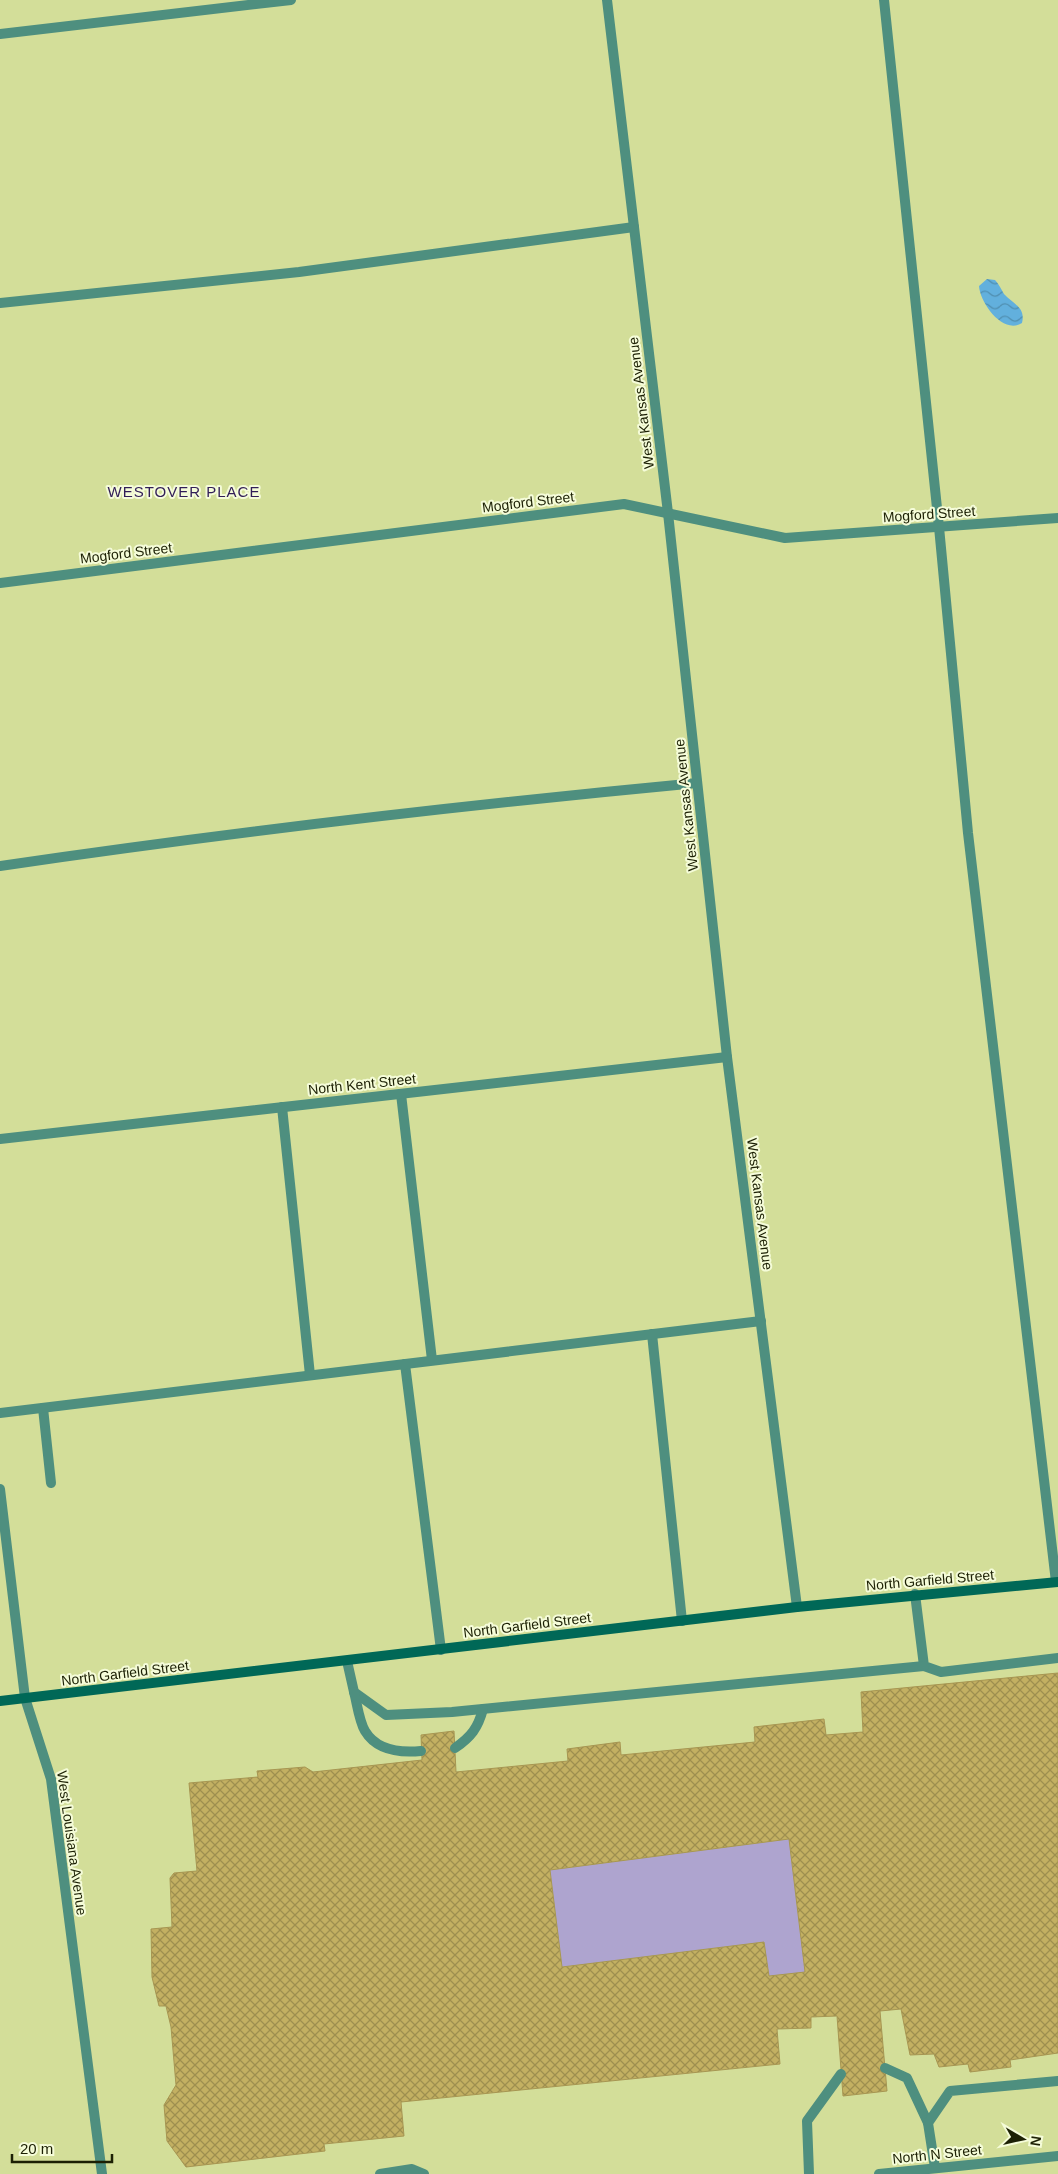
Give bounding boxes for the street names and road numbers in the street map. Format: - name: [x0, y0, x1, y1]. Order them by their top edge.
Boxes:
- street label: West Kansas Avenue: [625, 336, 657, 470]
- street label: Mogford Street: [481, 488, 575, 516]
- street label: Mogford Street: [882, 503, 976, 525]
- street label: Mogford Street: [79, 539, 173, 567]
- street label: West Kansas Avenue: [671, 738, 701, 872]
- street label: North Kent Street: [307, 1070, 417, 1098]
- street label: West Kansas Avenue: [744, 1137, 776, 1271]
- street label: North Garfield Street: [865, 1566, 995, 1594]
- street label: North Garfield Street: [462, 1609, 592, 1641]
- street label: North Garfield Street: [60, 1657, 190, 1689]
- street label: West Louisiana Avenue: [54, 1770, 90, 1917]
- street label: North N Street: [892, 2141, 982, 2167]

